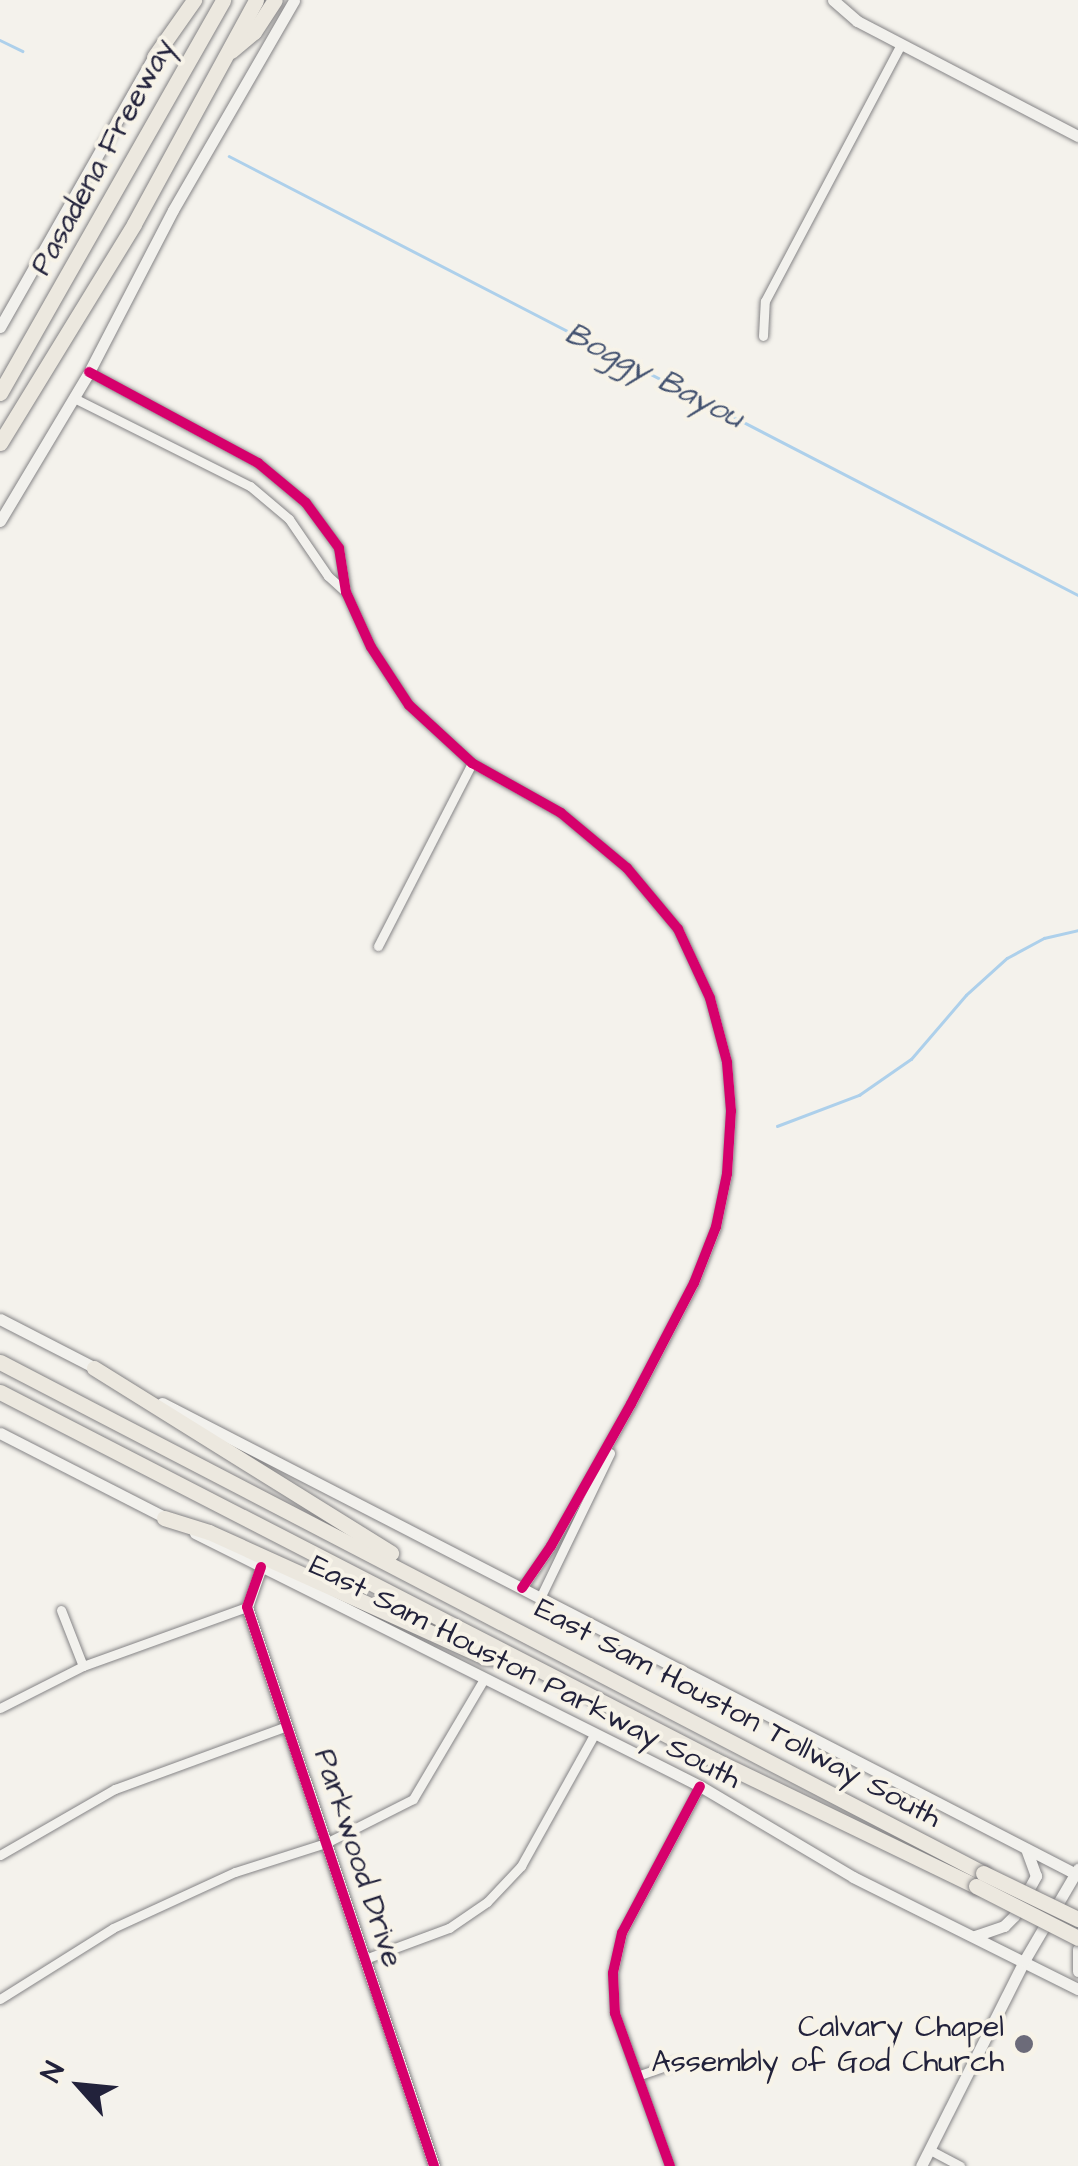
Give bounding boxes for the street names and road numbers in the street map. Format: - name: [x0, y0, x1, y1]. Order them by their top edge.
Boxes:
- street label: Pasadena Freeway: [23, 33, 183, 281]
- street label: East Sam Houston Parkway South: [303, 1547, 747, 1797]
- street label: East Sam Houston Tollway South: [529, 1590, 947, 1836]
- street label: Parkwood Drive: [306, 1744, 410, 1972]

